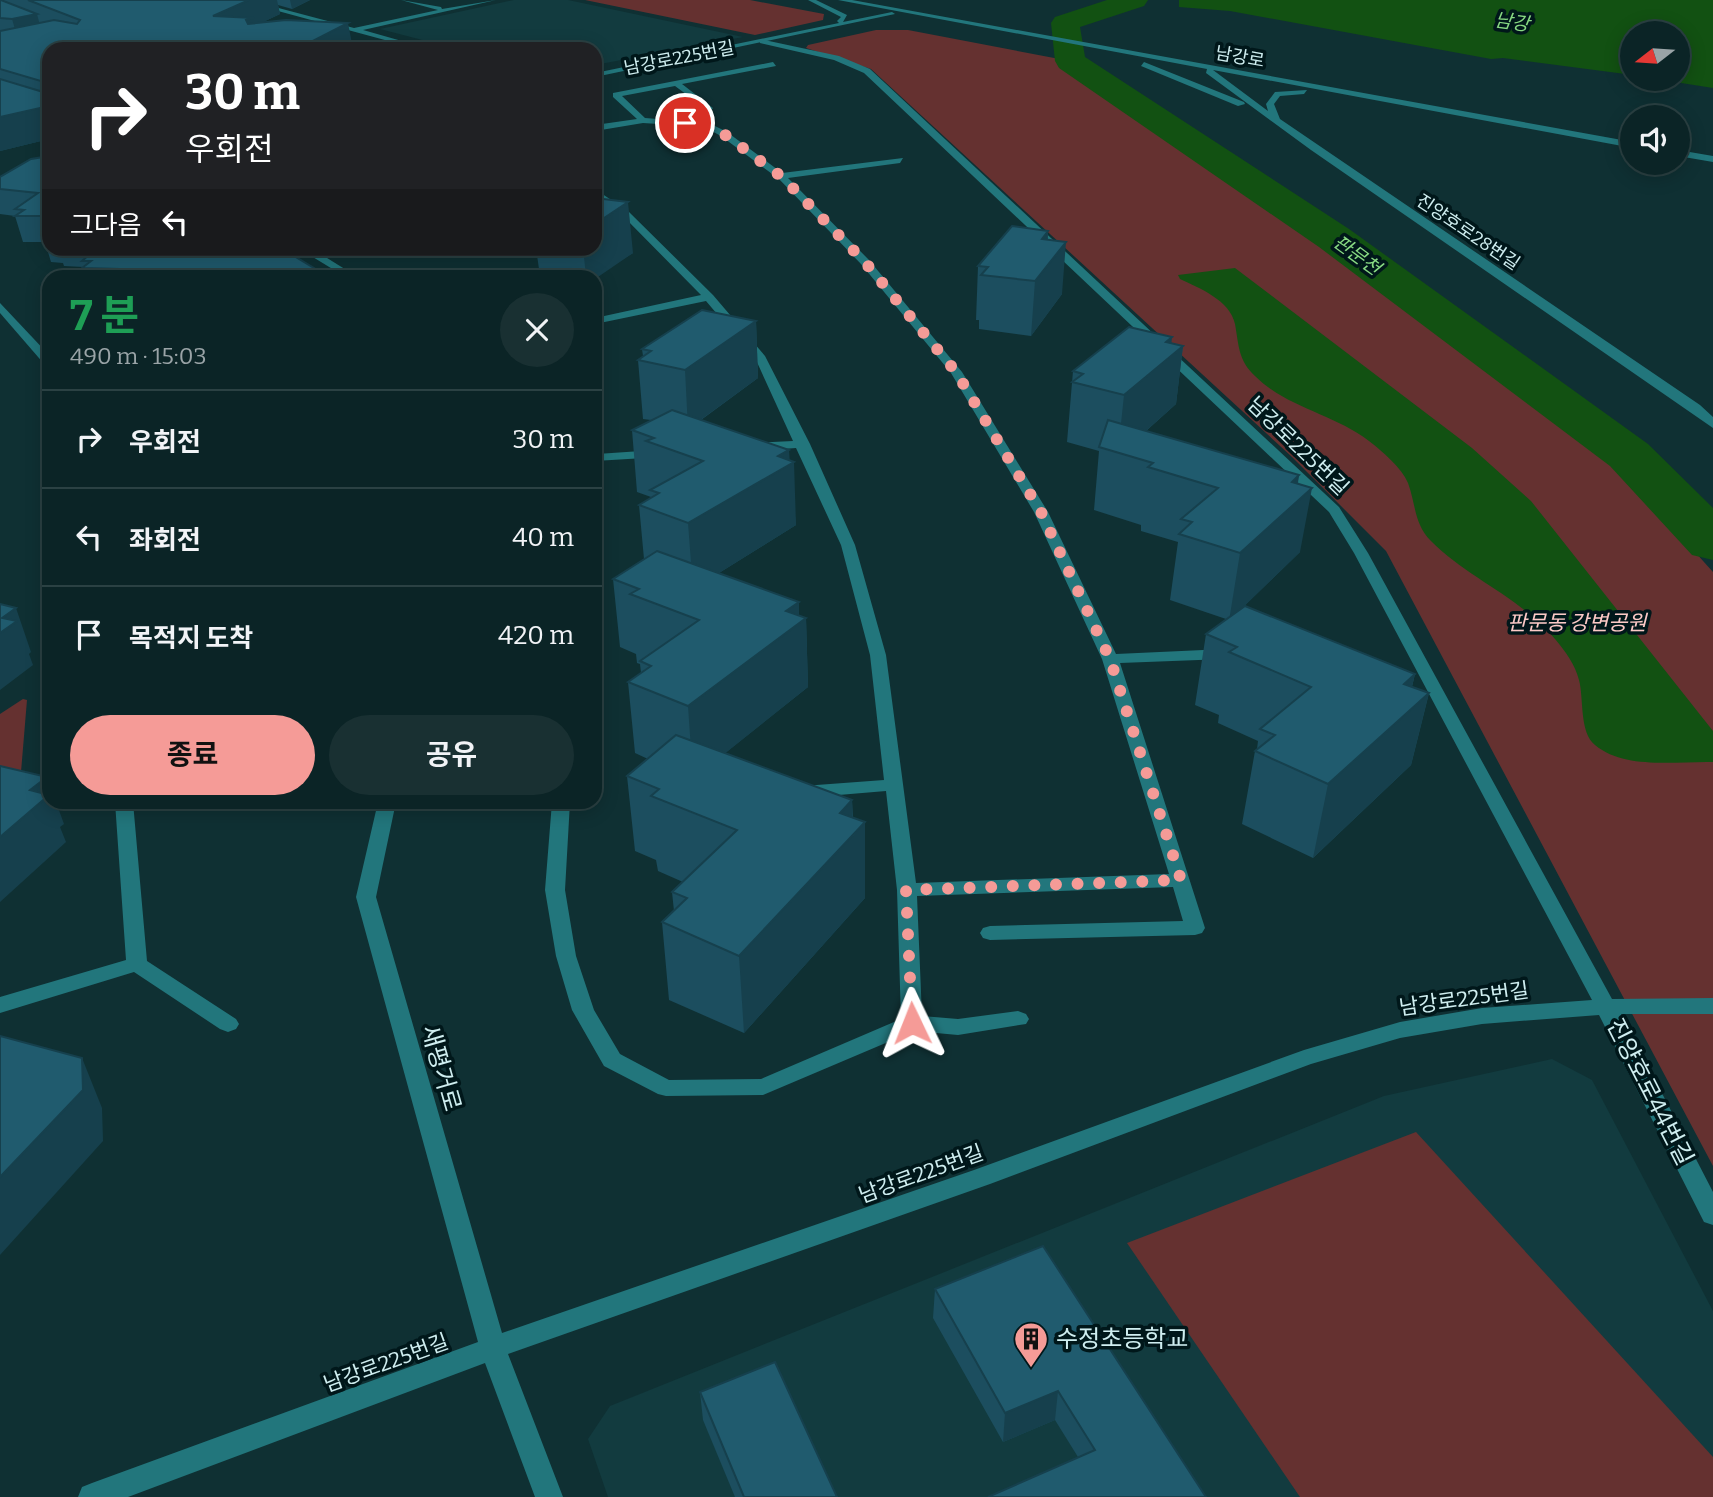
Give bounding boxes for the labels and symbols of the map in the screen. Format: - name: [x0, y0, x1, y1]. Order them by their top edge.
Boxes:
- water label: 남강: [1493, 8, 1533, 36]
- north arrow: [1620, 21, 1690, 91]
- street label: 남강로225번길: [622, 37, 736, 79]
- street label: 남강로: [1214, 42, 1266, 72]
- pin: [655, 93, 715, 153]
- street label: 진양호로28번길: [1412, 189, 1524, 275]
- water label: 판문천: [1329, 230, 1386, 281]
- street label: 남강로225번길: [1242, 391, 1354, 501]
- park label: 판문동 강변공원: [1507, 610, 1648, 636]
- street label: 남강로225번길: [1397, 977, 1531, 1021]
- position arrow: [875, 986, 949, 1060]
- street label: 진양호로44번길: [1601, 1014, 1699, 1170]
- street label: 새평거로: [415, 1022, 467, 1114]
- street label: 남강로225번길: [855, 1139, 987, 1209]
- building icon: 수정초등학교: [1012, 1320, 1050, 1369]
- place label: 수정초등학교: [1056, 1325, 1188, 1353]
- street label: 남강로225번길: [320, 1328, 452, 1398]

